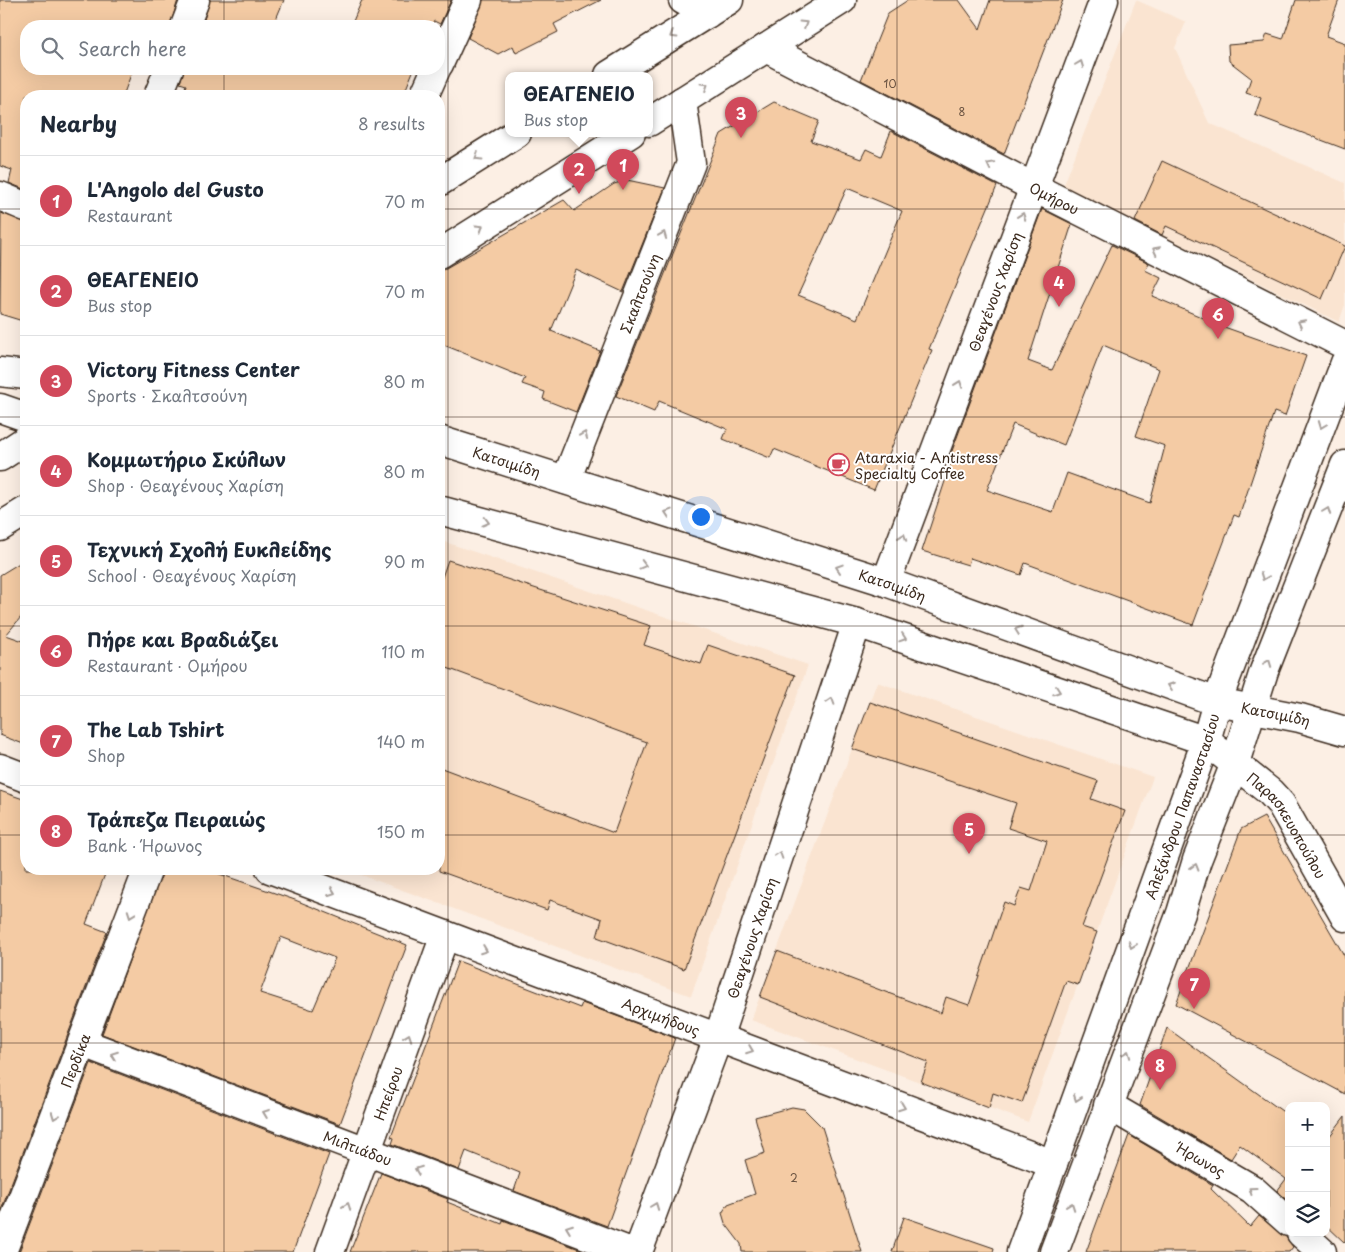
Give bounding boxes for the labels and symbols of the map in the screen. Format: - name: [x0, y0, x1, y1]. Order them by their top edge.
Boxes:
- one-way arrow: [798, 21, 808, 30]
- one-way arrow: [669, 29, 678, 39]
- one-way arrow: [1074, 60, 1084, 69]
- house number: 10: [884, 75, 896, 92]
- one-way arrow: [700, 83, 709, 93]
- pin: 3: [725, 97, 757, 138]
- house number: 8: [959, 103, 966, 120]
- pin: 1: [607, 149, 639, 190]
- one-way arrow: [475, 151, 484, 161]
- pin: 2: [563, 153, 595, 194]
- one-way arrow: [986, 161, 995, 171]
- street label: Ομήρου: [1026, 177, 1083, 219]
- one-way arrow: [1016, 212, 1026, 221]
- one-way arrow: [475, 224, 484, 234]
- street label: Θεαγένους Χαρίση: [963, 229, 1027, 355]
- one-way arrow: [657, 231, 667, 240]
- one-way arrow: [1153, 246, 1162, 256]
- street label: Σκαλτσούνη: [615, 250, 665, 336]
- pin: 4: [1043, 266, 1075, 307]
- pin: 6: [1202, 298, 1234, 339]
- one-way arrow: [1298, 319, 1307, 329]
- one-way arrow: [953, 381, 963, 389]
- one-way arrow: [1317, 420, 1327, 428]
- one-way arrow: [577, 431, 588, 440]
- street label: Κατσιμίδη: [470, 441, 543, 482]
- place label: Ataraxia - Antistress Specialty Coffee: [855, 447, 999, 484]
- cafe icon: Ataraxia - Antistress Specialty Coffee: [827, 453, 851, 477]
- your location: [688, 504, 714, 530]
- one-way arrow: [664, 508, 672, 518]
- one-way arrow: [1321, 508, 1331, 516]
- one-way arrow: [481, 517, 489, 527]
- one-way arrow: [897, 533, 907, 541]
- one-way arrow: [638, 559, 646, 569]
- one-way arrow: [836, 563, 844, 573]
- street label: Κατσιμίδη: [856, 564, 929, 606]
- one-way arrow: [1260, 572, 1270, 580]
- one-way arrow: [1015, 626, 1023, 636]
- one-way arrow: [898, 633, 907, 643]
- one-way arrow: [1262, 659, 1272, 668]
- one-way arrow: [1167, 682, 1176, 692]
- one-way arrow: [1052, 685, 1060, 695]
- street label: Κατσιμίδη: [1239, 696, 1313, 731]
- one-way arrow: [825, 697, 835, 706]
- street label: Αλεξάνδρου Παπαναστασίου: [1139, 711, 1224, 902]
- street label: Παρασκευοπούλου: [1243, 767, 1331, 882]
- pin: 5: [953, 813, 985, 854]
- one-way arrow: [773, 851, 783, 860]
- one-way arrow: [1189, 863, 1199, 871]
- street label: Θεαγένους Χαρίση: [721, 875, 782, 1001]
- one-way arrow: [327, 886, 335, 896]
- one-way arrow: [127, 910, 137, 918]
- one-way arrow: [1128, 941, 1138, 949]
- one-way arrow: [479, 944, 488, 954]
- pin: 7: [1178, 968, 1210, 1009]
- street label: Αρχιμήδους: [619, 992, 703, 1041]
- street label: Περδίκα: [55, 1030, 95, 1091]
- one-way arrow: [402, 1033, 412, 1042]
- one-way arrow: [746, 1044, 754, 1054]
- pin: 8: [1144, 1049, 1176, 1090]
- one-way arrow: [1121, 1050, 1131, 1059]
- one-way arrow: [110, 1051, 119, 1061]
- street label: Ηπείρου: [368, 1063, 407, 1123]
- one-way arrow: [1073, 1093, 1083, 1102]
- one-way arrow: [898, 1101, 906, 1111]
- one-way arrow: [262, 1108, 271, 1119]
- one-way arrow: [51, 1111, 61, 1119]
- street label: Μιλτιάδου: [320, 1125, 395, 1170]
- street label: Ήρωνος: [1171, 1136, 1230, 1182]
- one-way arrow: [414, 1166, 422, 1176]
- house number: 2: [790, 1169, 798, 1186]
- one-way arrow: [1248, 1187, 1258, 1196]
- one-way arrow: [1065, 1202, 1075, 1211]
- one-way arrow: [341, 1203, 351, 1211]
- one-way arrow: [649, 1203, 659, 1211]
- one-way arrow: [566, 1224, 574, 1234]

